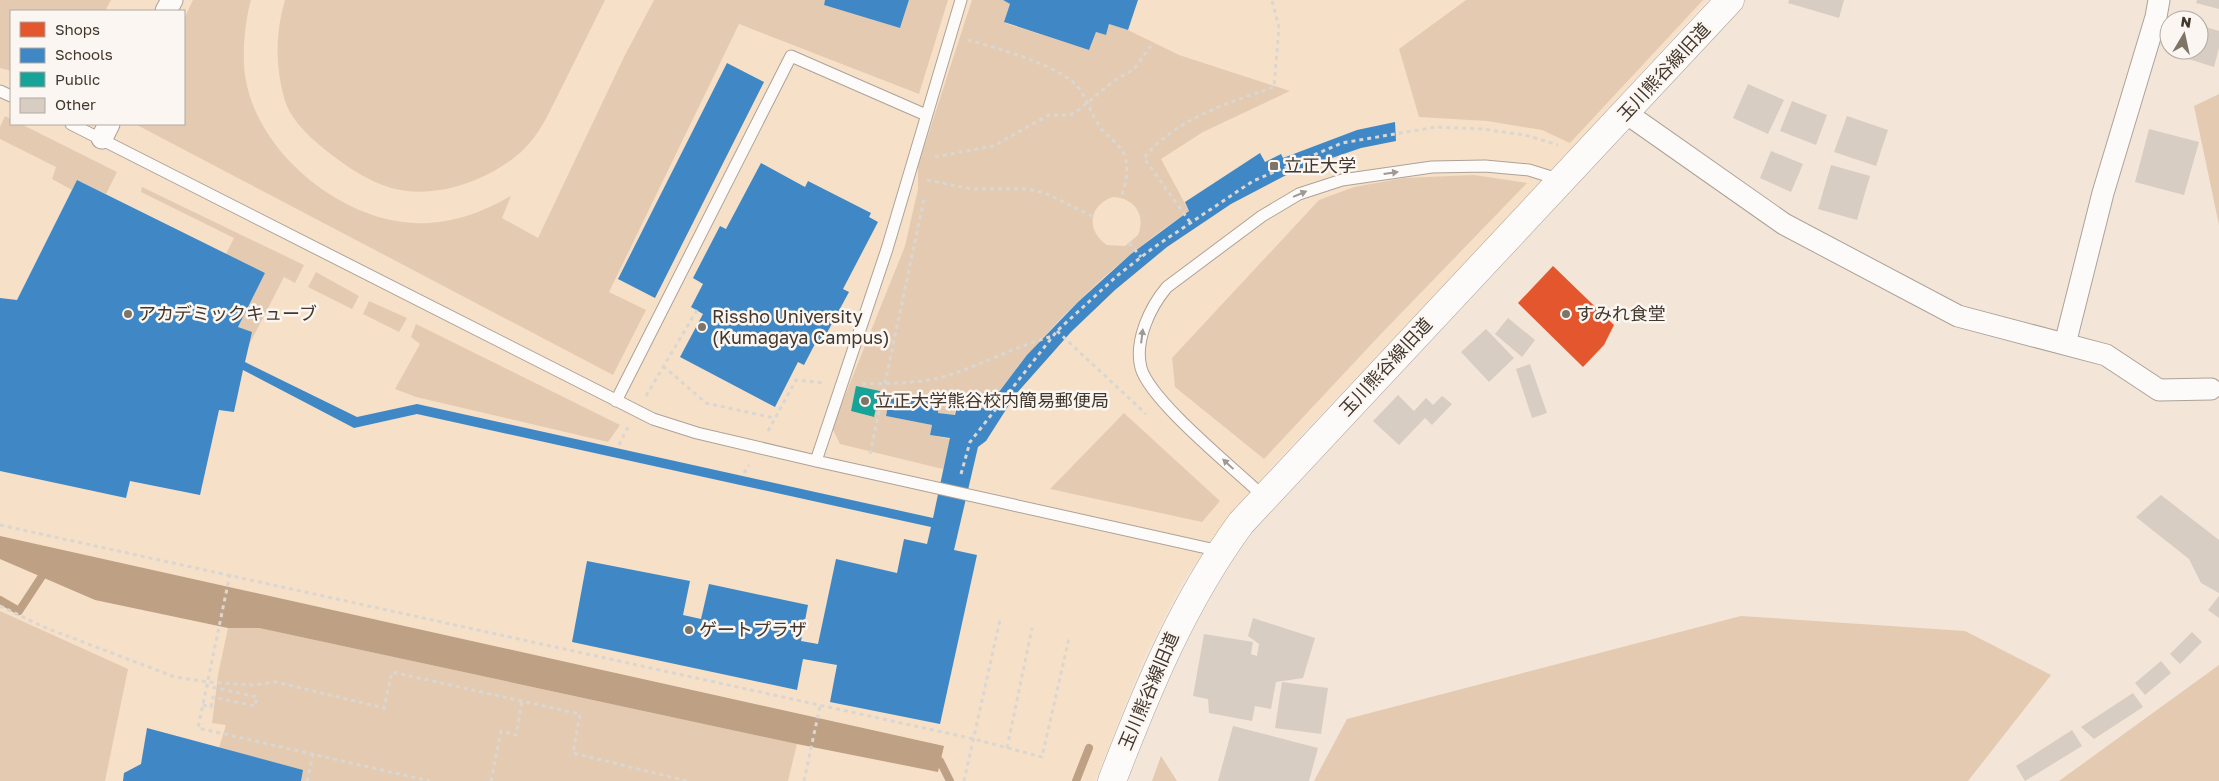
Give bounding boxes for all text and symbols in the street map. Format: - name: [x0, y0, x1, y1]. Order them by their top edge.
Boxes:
- legend: [10, 10, 185, 125]
- north arrow: [2159, 10, 2209, 60]
- text: N: [2180, 12, 2193, 31]
- street label: 玉川熊谷線旧道: [1612, 18, 1714, 125]
- text: Shops: [55, 20, 100, 38]
- text: Schools: [55, 45, 113, 63]
- text: Public: [55, 70, 100, 88]
- text: Other: [55, 95, 96, 113]
- place label: 立正大学: [1284, 154, 1356, 176]
- marker: 立正大学: [1268, 160, 1280, 172]
- one-way arrow: [1383, 169, 1399, 177]
- one-way arrow: [1293, 190, 1307, 198]
- place label: アカデミックキューブ: [138, 302, 317, 324]
- place label: すみれ食堂: [1576, 302, 1666, 324]
- place label: Rissho University (Kumagaya Campus): [712, 305, 890, 348]
- marker: アカデミックキューブ: [122, 308, 134, 320]
- marker: すみれ食堂: [1560, 308, 1572, 320]
- street label: 玉川熊谷線旧道: [1334, 313, 1436, 420]
- marker: Rissho University (Kumagaya Campus): [696, 321, 708, 333]
- one-way arrow: [1138, 328, 1146, 344]
- place label: 立正大学熊谷校内簡易郵便局: [875, 389, 1109, 411]
- marker: 立正大学熊谷校内簡易郵便局: [859, 395, 871, 407]
- one-way arrow: [1223, 458, 1235, 470]
- place label: ゲートプラザ: [699, 618, 807, 640]
- marker: ゲートプラザ: [683, 624, 695, 636]
- street label: 玉川熊谷線旧道: [1113, 628, 1183, 753]

